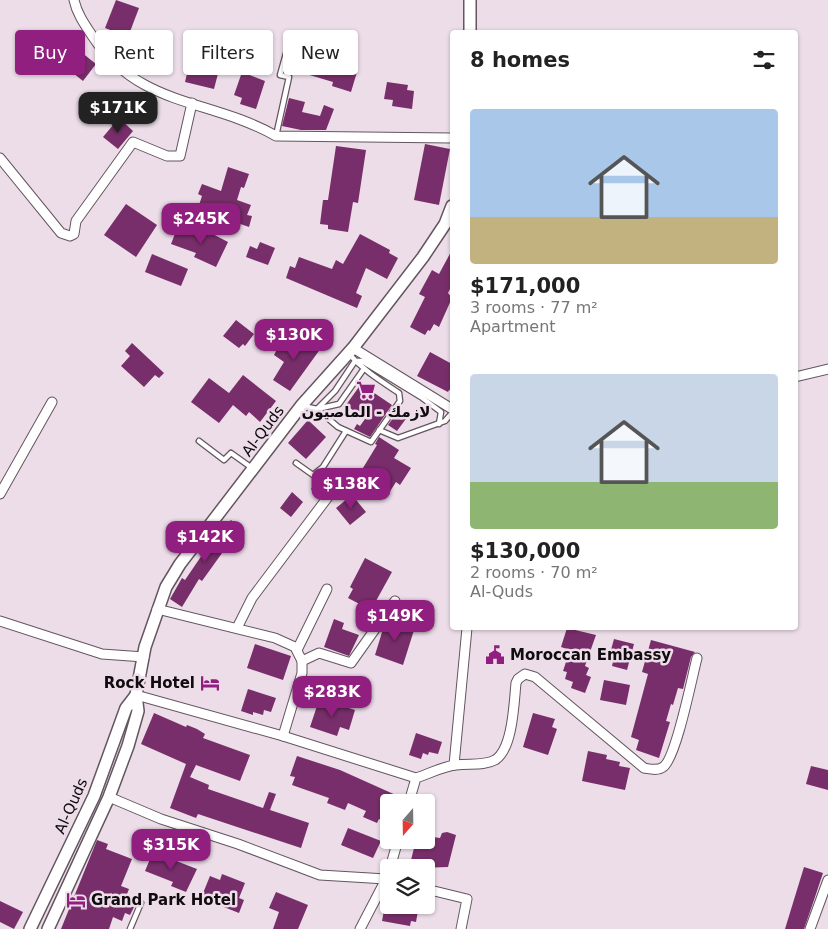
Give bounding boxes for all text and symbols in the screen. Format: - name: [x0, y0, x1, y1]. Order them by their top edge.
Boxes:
- chip: Buy: [15, 30, 85, 75]
- chip: Rent: [95, 30, 173, 75]
- chip: Filters: [183, 30, 273, 75]
- chip: New: [283, 30, 358, 75]
- icon: filters: [750, 46, 778, 74]
- text: 8 homes: [470, 48, 570, 72]
- pin: $171K: [83, 92, 153, 134]
- text: $171K: [90, 98, 146, 117]
- icon: home: [579, 142, 669, 232]
- pin: $245K: [166, 202, 236, 245]
- text: $245K: [173, 209, 229, 228]
- text: $171,000: [470, 274, 580, 298]
- text: 3 rooms · 77 m²: [470, 298, 598, 317]
- text: Apartment: [470, 317, 556, 336]
- pin: $130K: [259, 318, 329, 361]
- text: $130K: [266, 325, 322, 344]
- supermarket icon: لازمك - الماصيون: [355, 379, 377, 401]
- street label: Al-Quds: [238, 402, 288, 460]
- place label: لازمك - الماصيون: [301, 403, 431, 421]
- icon: home: [579, 407, 669, 497]
- pin: $138K: [316, 468, 386, 510]
- text: $138K: [323, 474, 379, 493]
- pin: $142K: [170, 520, 240, 563]
- text: $142K: [177, 527, 233, 546]
- text: $130,000: [470, 539, 580, 563]
- text: 2 rooms · 70 m²: [470, 563, 598, 582]
- text: Al-Quds: [470, 582, 533, 601]
- pin: $149K: [360, 600, 430, 642]
- text: $149K: [367, 606, 423, 625]
- public building icon: Moroccan Embassy: [484, 644, 506, 666]
- place label: Moroccan Embassy: [510, 646, 671, 664]
- hotel icon: Rock Hotel: [199, 672, 221, 694]
- place label: Rock Hotel: [104, 674, 195, 692]
- pin: $283K: [297, 676, 367, 718]
- text: $283K: [304, 682, 360, 701]
- street label: Al-Quds: [51, 775, 91, 837]
- north arrow: [380, 794, 435, 849]
- map controls: [380, 794, 435, 914]
- pin: $315K: [136, 828, 206, 871]
- text: $315K: [143, 835, 199, 854]
- button: layers: [380, 859, 435, 914]
- hotel icon: Grand Park Hotel: [65, 889, 87, 911]
- place label: Grand Park Hotel: [91, 891, 236, 909]

